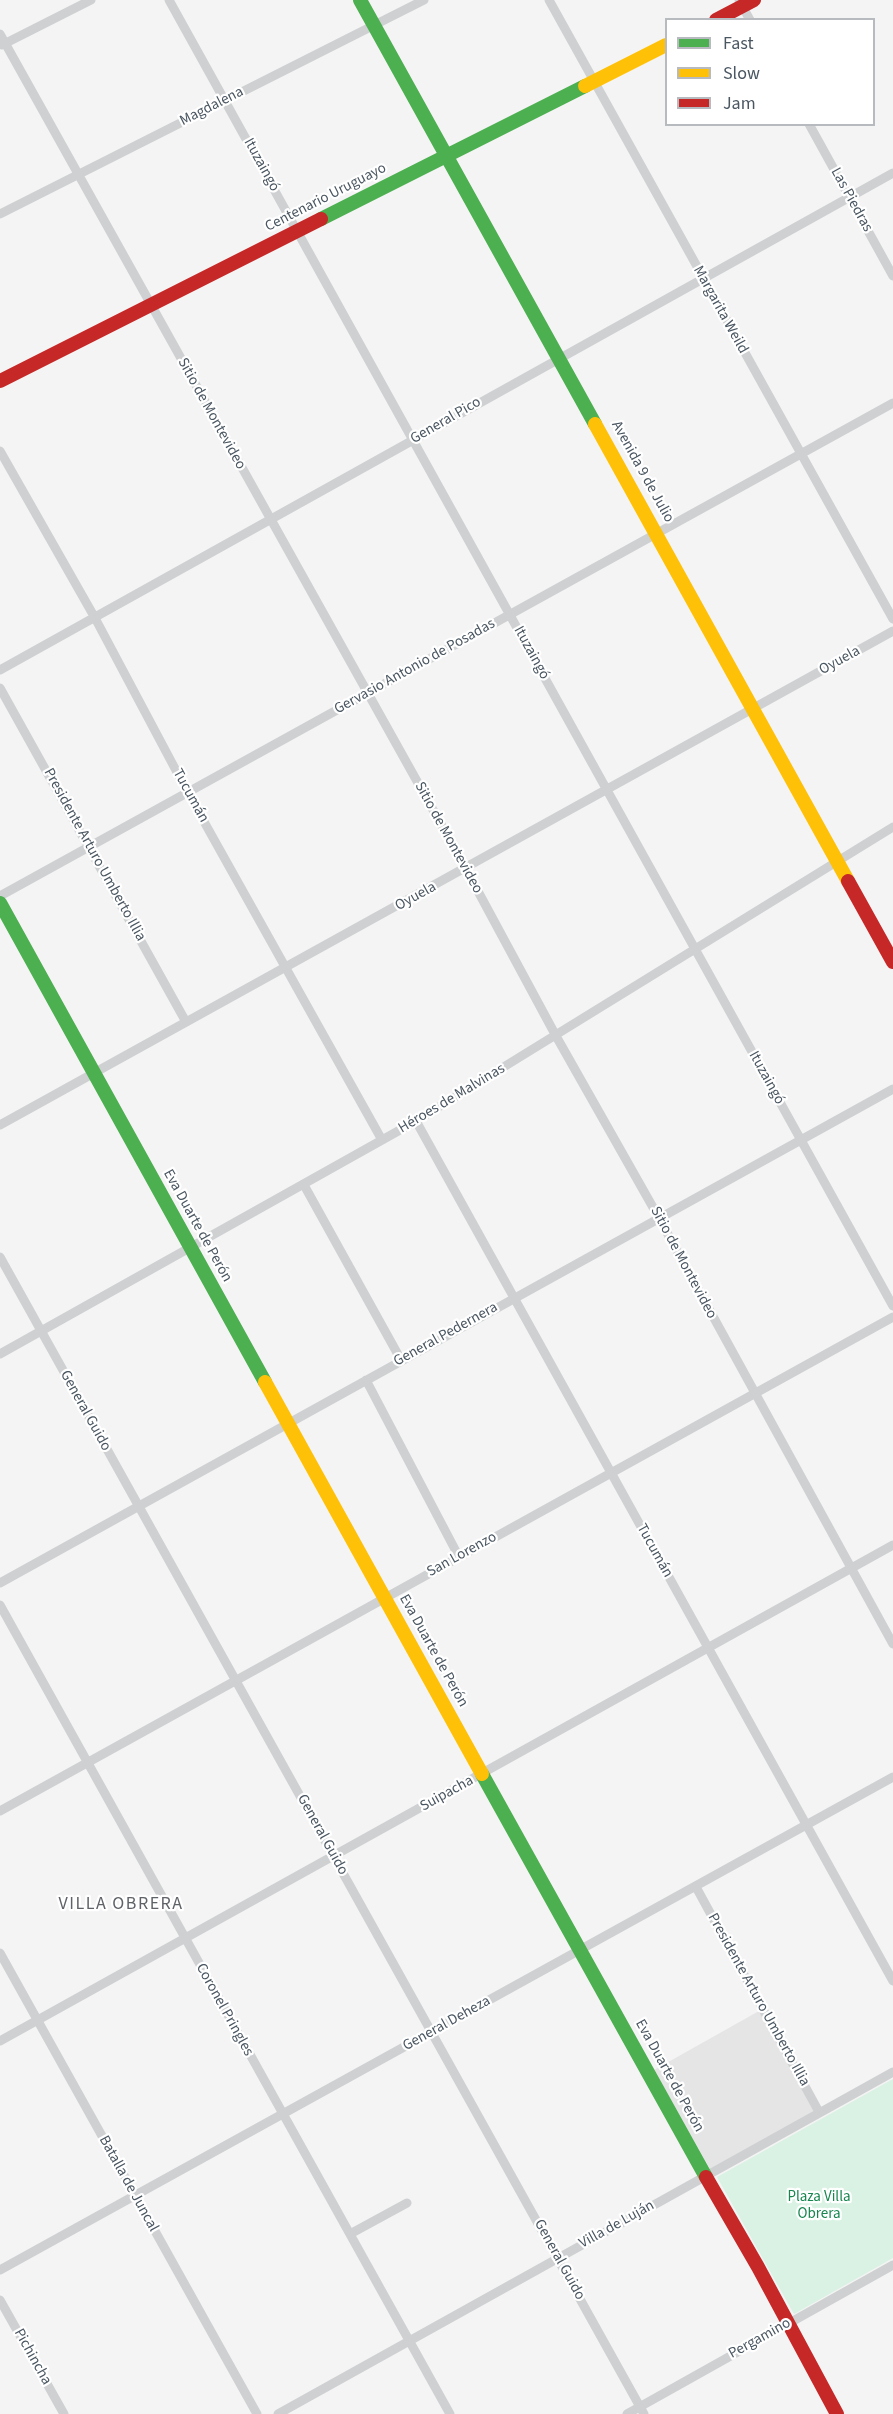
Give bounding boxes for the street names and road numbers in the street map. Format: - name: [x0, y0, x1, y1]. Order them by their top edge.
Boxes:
- street label: Magdalena: [177, 83, 247, 131]
- street label: Ituzaingó: [239, 135, 283, 195]
- street label: Centenario Uruguayo: [262, 160, 390, 236]
- street label: Las Piedras: [826, 165, 876, 235]
- street label: Margarita Weild: [688, 263, 752, 357]
- street label: Sitio de Montevideo: [173, 355, 249, 473]
- street label: General Pico: [408, 394, 484, 448]
- street label: Avenida 9 de Julio: [607, 418, 677, 526]
- street label: Gervasio Antonio de Posadas: [331, 615, 499, 719]
- street label: Ituzaingó: [509, 623, 553, 683]
- street label: Oyuela: [816, 642, 864, 680]
- street label: Presidente Arturo Umberto Illia: [39, 765, 149, 945]
- street label: Tucumán: [168, 766, 212, 826]
- street label: Sitio de Montevideo: [410, 779, 486, 897]
- street label: Oyuela: [392, 878, 440, 916]
- street label: Ituzaingó: [744, 1048, 788, 1108]
- street label: Héroes de Malvinas: [396, 1060, 508, 1138]
- street label: Eva Duarte de Perón: [159, 1166, 235, 1286]
- street label: Sitio de Montevideo: [646, 1204, 720, 1322]
- street label: General Pedernera: [391, 1299, 501, 1371]
- street label: General Guido: [56, 1368, 114, 1454]
- street label: Tucumán: [632, 1521, 676, 1581]
- street label: San Lorenzo: [424, 1528, 500, 1582]
- street label: Eva Duarte de Perón: [395, 1591, 471, 1711]
- street label: Suipacha: [417, 1772, 477, 1816]
- street label: General Guido: [293, 1792, 351, 1878]
- street label: Presidente Arturo Umberto Illia: [703, 1910, 813, 2090]
- street label: Coronel Pringles: [191, 1961, 257, 2059]
- street label: General Deheza: [400, 1993, 494, 2055]
- street label: Eva Duarte de Perón: [631, 2016, 707, 2136]
- street label: Batalla de Juncal: [94, 2133, 162, 2235]
- street label: Villa de Luján: [576, 2197, 658, 2253]
- street label: General Guido: [530, 2217, 588, 2303]
- street label: Pergamino: [726, 2315, 794, 2363]
- street label: Pichincha: [9, 2326, 55, 2388]

